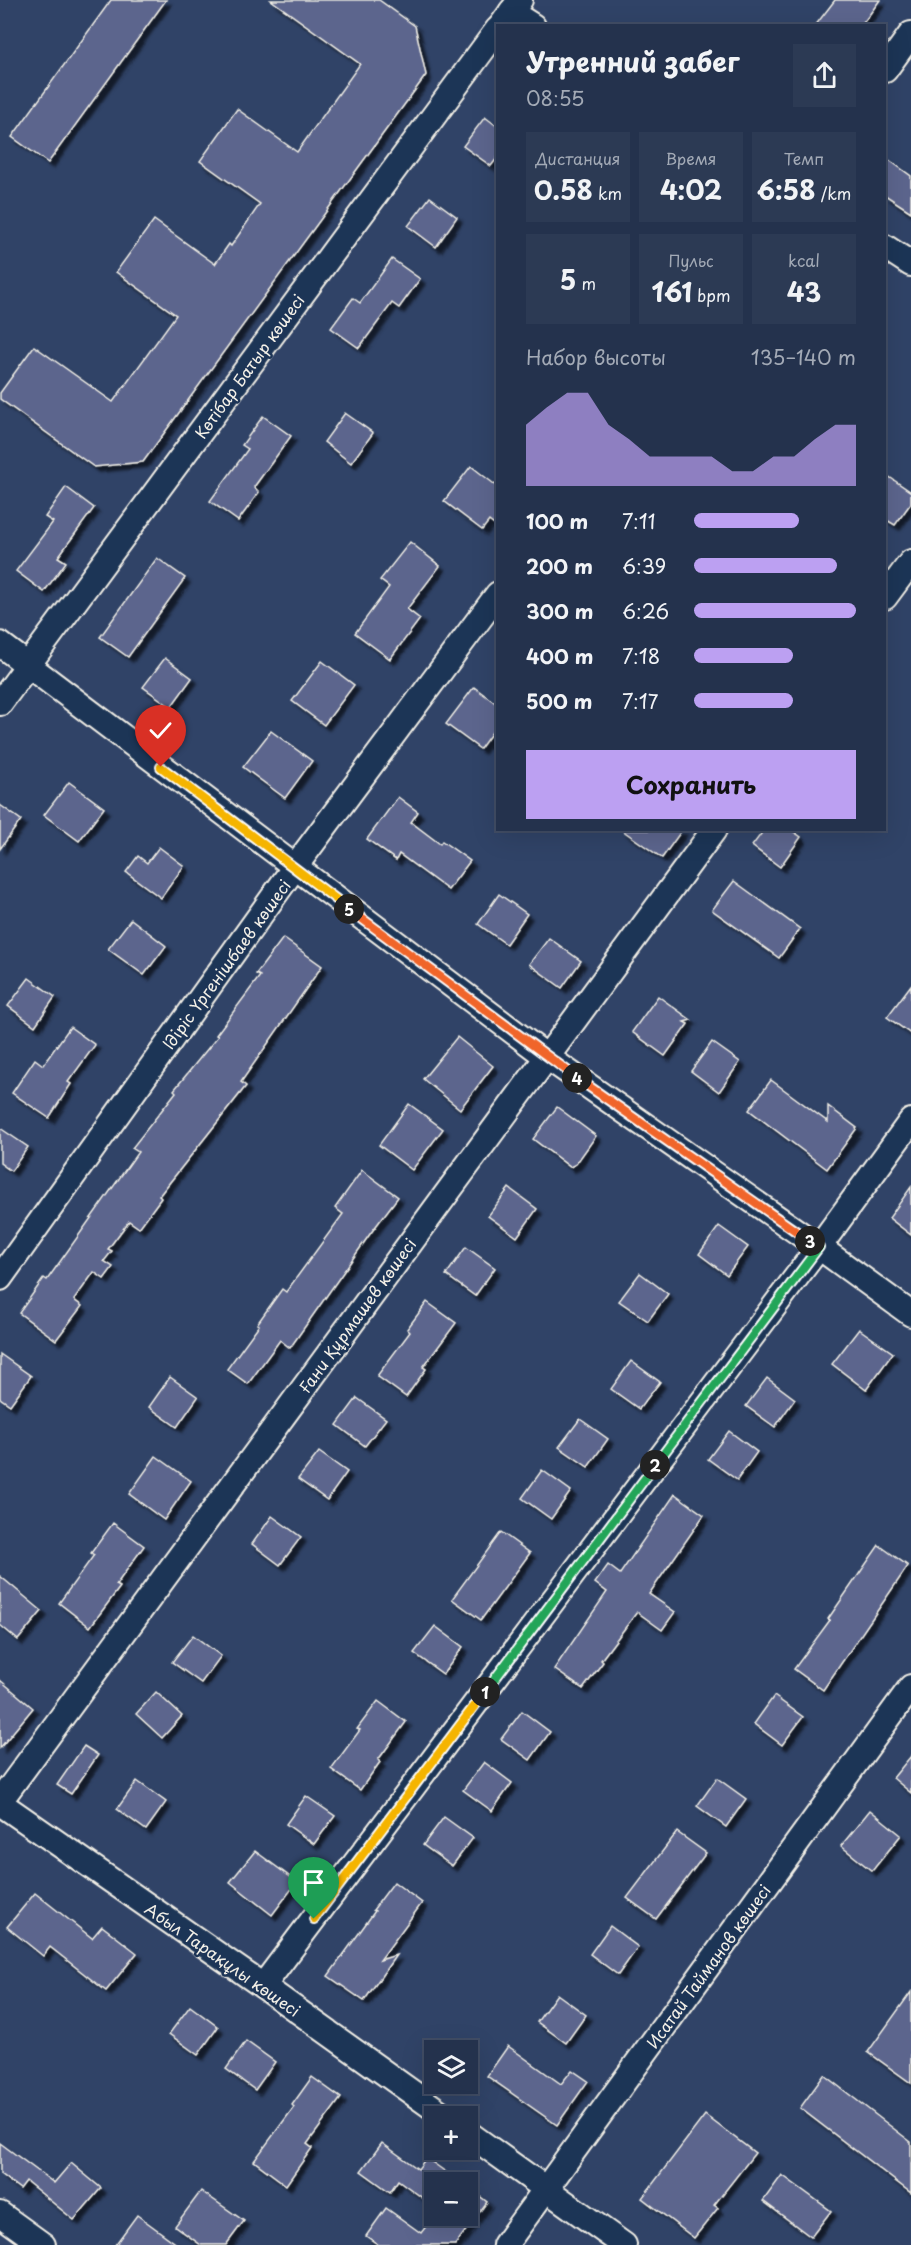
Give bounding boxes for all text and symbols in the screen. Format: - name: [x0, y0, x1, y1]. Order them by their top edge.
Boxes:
- text: Утренний забег: [526, 40, 739, 81]
- button: share: [793, 44, 856, 107]
- text: 08:55: [526, 83, 585, 113]
- text: Дистанция: [536, 146, 620, 170]
- text: Время: [665, 146, 717, 170]
- text: Темп: [784, 146, 824, 170]
- text: 0.58: [534, 170, 593, 209]
- text: 4:02: [660, 170, 722, 209]
- text: 6:58: [757, 170, 816, 209]
- text: km: [593, 181, 622, 205]
- text: /km: [816, 181, 851, 205]
- text: Пульс: [668, 248, 714, 272]
- text: kcal: [788, 248, 820, 272]
- text: 5: [560, 260, 576, 299]
- text: m: [576, 271, 596, 295]
- text: 161: [652, 272, 692, 311]
- text: 43: [787, 272, 821, 311]
- text: bpm: [692, 283, 730, 307]
- street label: Көтібар Батыр көшесі: [188, 289, 310, 443]
- text: Набор высоты: [526, 342, 666, 372]
- text: 135–140 m: [751, 342, 856, 372]
- text: 100 m: [526, 506, 588, 536]
- text: 7:11: [622, 506, 656, 536]
- text: 200 m: [526, 551, 593, 581]
- text: 6:39: [622, 551, 666, 581]
- text: 300 m: [526, 596, 594, 626]
- text: 6:26: [622, 596, 669, 626]
- text: 400 m: [526, 641, 594, 671]
- text: 7:18: [622, 641, 660, 671]
- text: 500 m: [526, 686, 593, 716]
- text: 7:17: [622, 686, 658, 716]
- pin: [135, 705, 186, 767]
- icon: check: [144, 714, 177, 747]
- button: Сохранить: [526, 750, 856, 819]
- street label: Ідіріс Үргенішбаев көшесі: [156, 874, 296, 1054]
- pin: 5: [334, 894, 364, 924]
- text: 5: [344, 897, 354, 921]
- pin: 4: [562, 1063, 592, 1093]
- text: 4: [572, 1066, 582, 1090]
- pin: 3: [795, 1226, 825, 1256]
- text: 3: [805, 1229, 815, 1253]
- street label: Ғани Құрмашев көшесі: [293, 1233, 421, 1397]
- pin: 2: [640, 1450, 670, 1480]
- text: 2: [649, 1453, 661, 1477]
- pin: 1: [470, 1677, 500, 1707]
- text: 1: [481, 1680, 489, 1704]
- pin: [288, 1857, 339, 1919]
- icon: arrive: [297, 1866, 330, 1899]
- street label: Исатай Тайманов көшесі: [640, 1879, 776, 2053]
- street label: Абыл Тарақұлы көшесі: [140, 1896, 306, 2022]
- map controls: [424, 2040, 478, 2226]
- button: layers: [424, 2040, 478, 2094]
- button: +: [424, 2106, 478, 2160]
- button: −: [424, 2172, 478, 2226]

